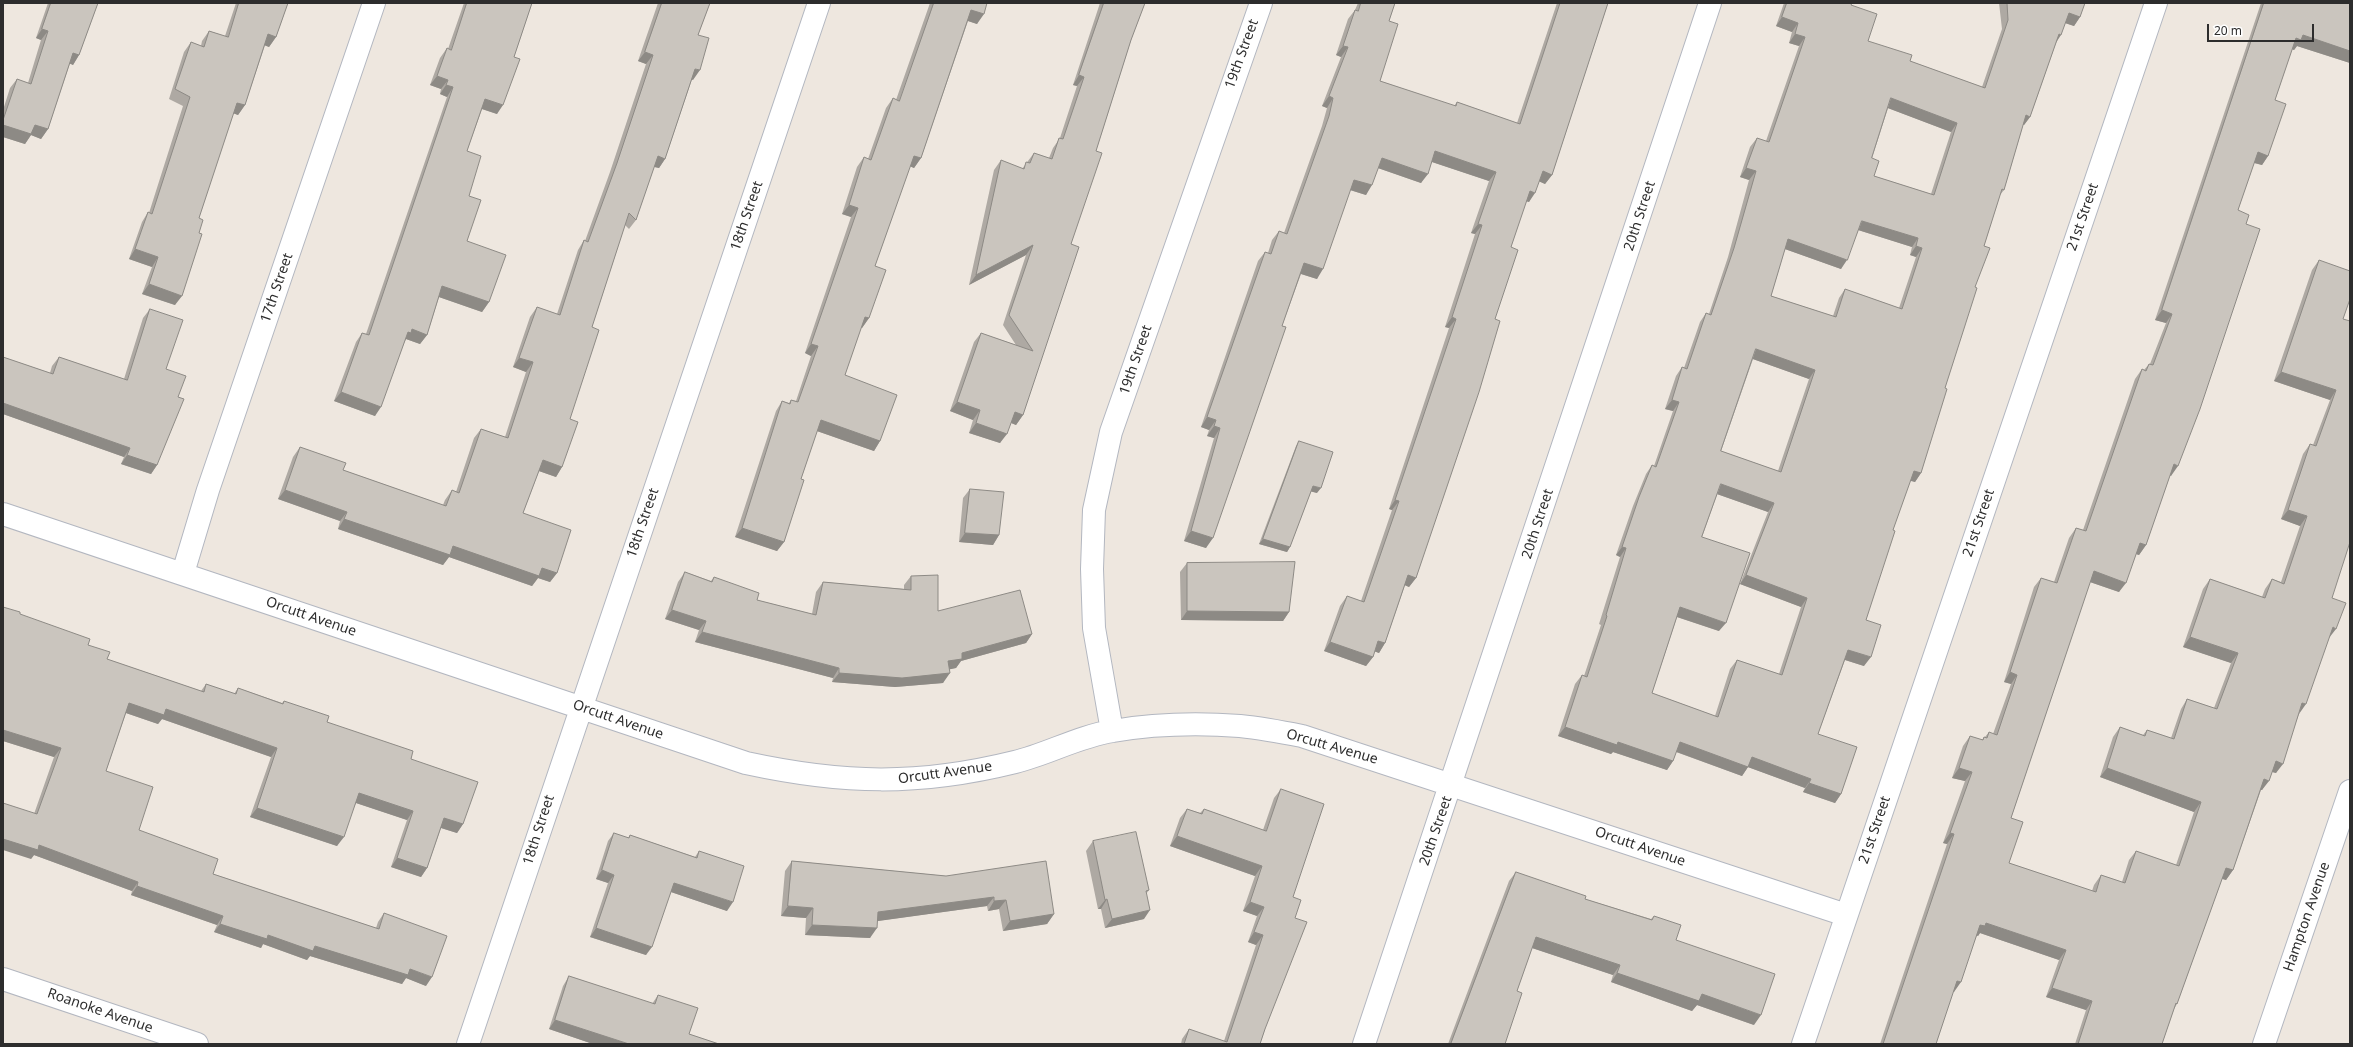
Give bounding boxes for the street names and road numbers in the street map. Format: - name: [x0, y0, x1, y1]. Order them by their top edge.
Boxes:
- street label: 19th Street: [1222, 17, 1262, 91]
- street label: 18th Street: [727, 179, 767, 253]
- street label: 20th Street: [1621, 179, 1659, 253]
- street label: 21st Street: [2064, 181, 2102, 253]
- street label: 17th Street: [257, 251, 297, 325]
- street label: 19th Street: [1116, 323, 1156, 397]
- street label: 18th Street: [623, 486, 663, 560]
- street label: 20th Street: [1519, 487, 1557, 561]
- street label: 21st Street: [1960, 487, 1998, 559]
- street label: Orcutt Avenue: [263, 594, 359, 640]
- street label: Orcutt Avenue: [570, 697, 666, 743]
- street label: Orcutt Avenue: [1284, 726, 1380, 768]
- street label: Orcutt Avenue: [897, 758, 993, 788]
- street label: 18th Street: [520, 793, 558, 867]
- street label: 20th Street: [1416, 794, 1456, 868]
- street label: 21st Street: [1856, 794, 1894, 866]
- street label: Orcutt Avenue: [1592, 824, 1688, 870]
- street label: Hampton Avenue: [2280, 860, 2334, 974]
- street label: Roanoke Avenue: [45, 985, 155, 1037]

